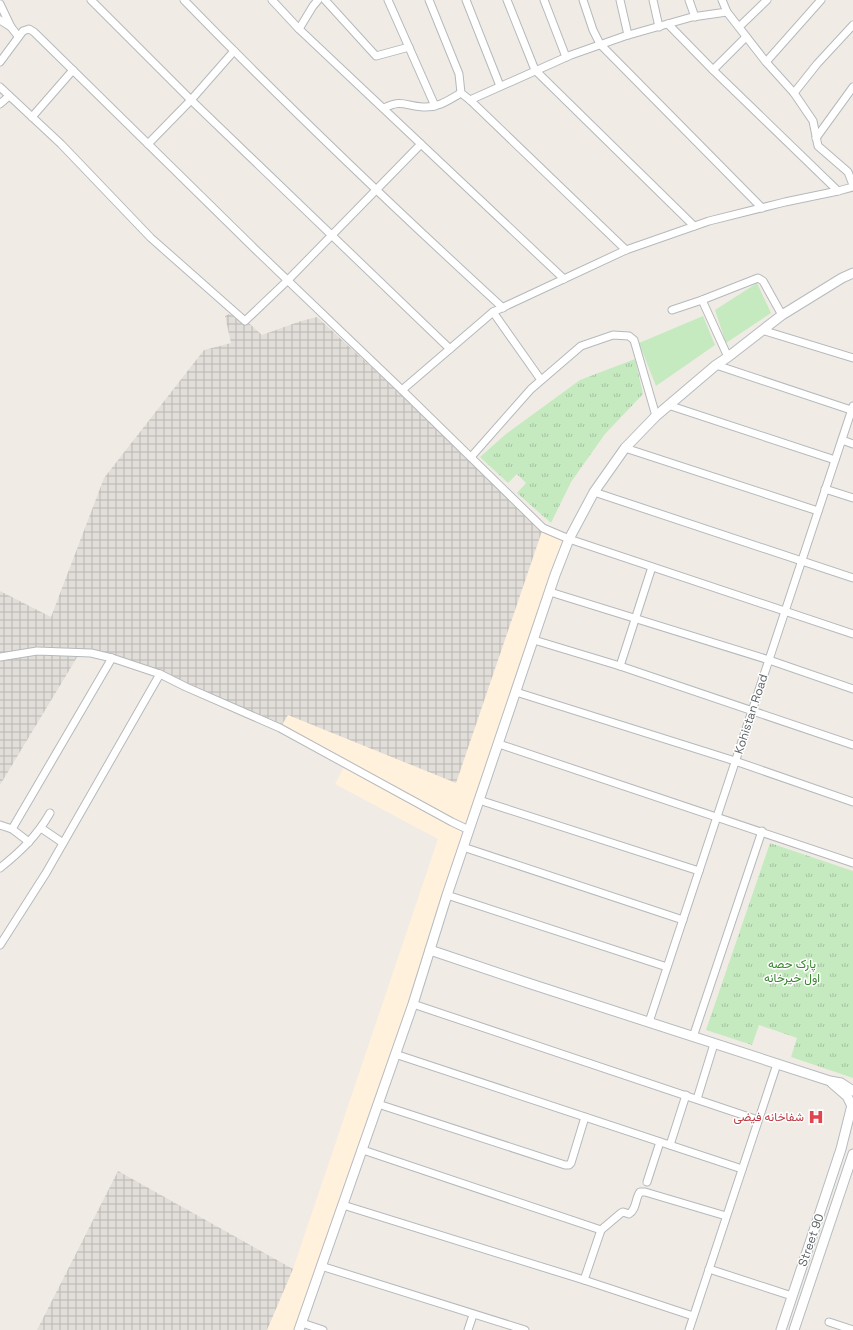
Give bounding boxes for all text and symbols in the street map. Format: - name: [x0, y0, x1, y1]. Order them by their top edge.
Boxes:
- street label: Kohistan Road: [731, 672, 771, 756]
- park label: پارک حصه اول خیرخانه: [764, 956, 820, 986]
- hospital icon: شفاخانه فیضی: [807, 1108, 825, 1126]
- place label: شفاخانه فیضی: [734, 1109, 804, 1125]
- street label: Street 90: [795, 1211, 827, 1269]

